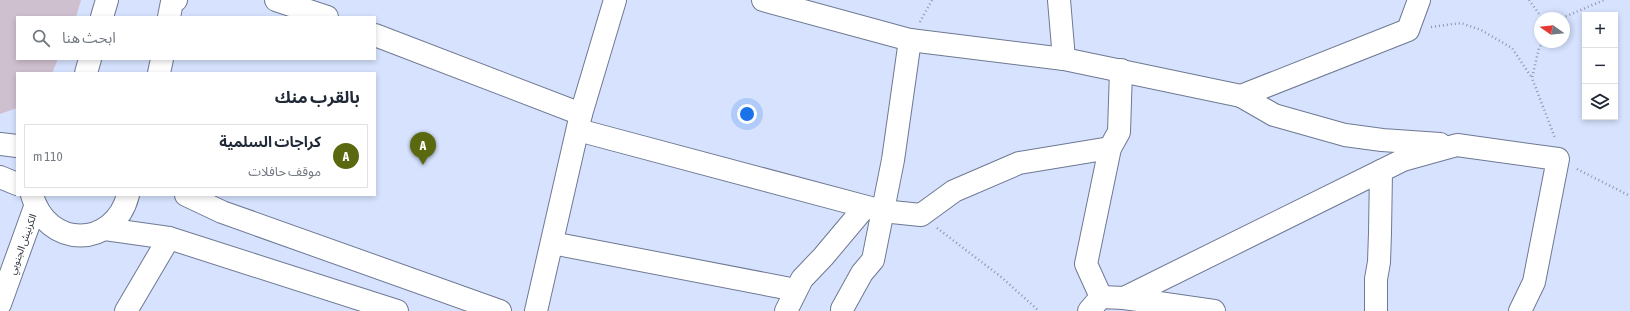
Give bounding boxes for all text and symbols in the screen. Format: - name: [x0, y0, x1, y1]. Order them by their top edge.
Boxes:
- north arrow: [1534, 12, 1570, 48]
- map controls: [1582, 12, 1618, 120]
- button: +: [1582, 12, 1618, 48]
- search box: [16, 16, 376, 60]
- icon: search: [30, 27, 52, 49]
- text: ابحث هنا: [62, 29, 116, 46]
- button: −: [1582, 48, 1618, 84]
- button: layers: [1582, 84, 1618, 120]
- text: بالقرب منك: [275, 87, 360, 107]
- your location: [737, 104, 757, 124]
- pin: A: [410, 132, 436, 165]
- text: كراجات السلمية: [219, 133, 321, 150]
- text: 110 m: [33, 149, 63, 164]
- text: A: [343, 149, 349, 164]
- text: موقف حافلات: [248, 164, 321, 179]
- street label: الكرنيش الجنوبي: [6, 212, 41, 277]

